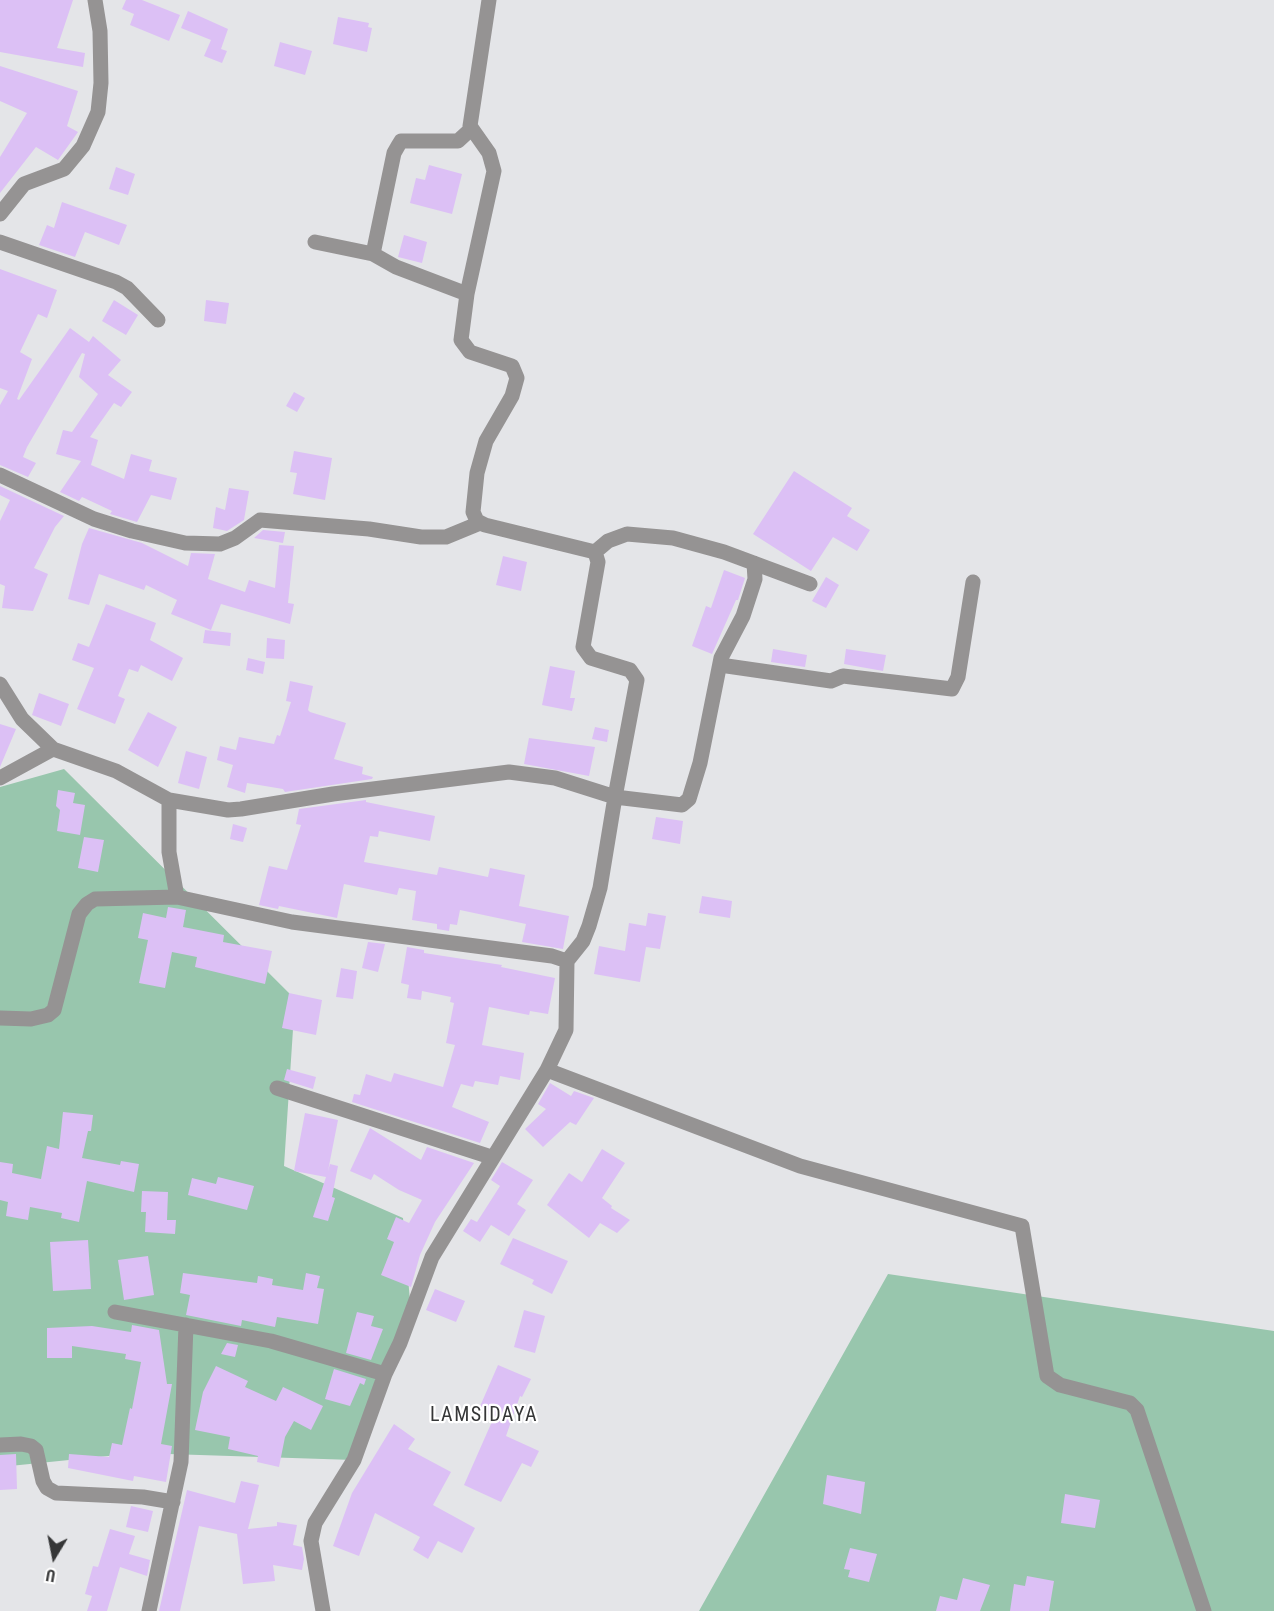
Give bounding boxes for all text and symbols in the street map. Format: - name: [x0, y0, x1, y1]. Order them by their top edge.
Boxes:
- district label: LAMSIDAYA: [430, 1404, 538, 1428]
- north arrow: [24, 1527, 84, 1587]
- text: U: [45, 1565, 57, 1585]

